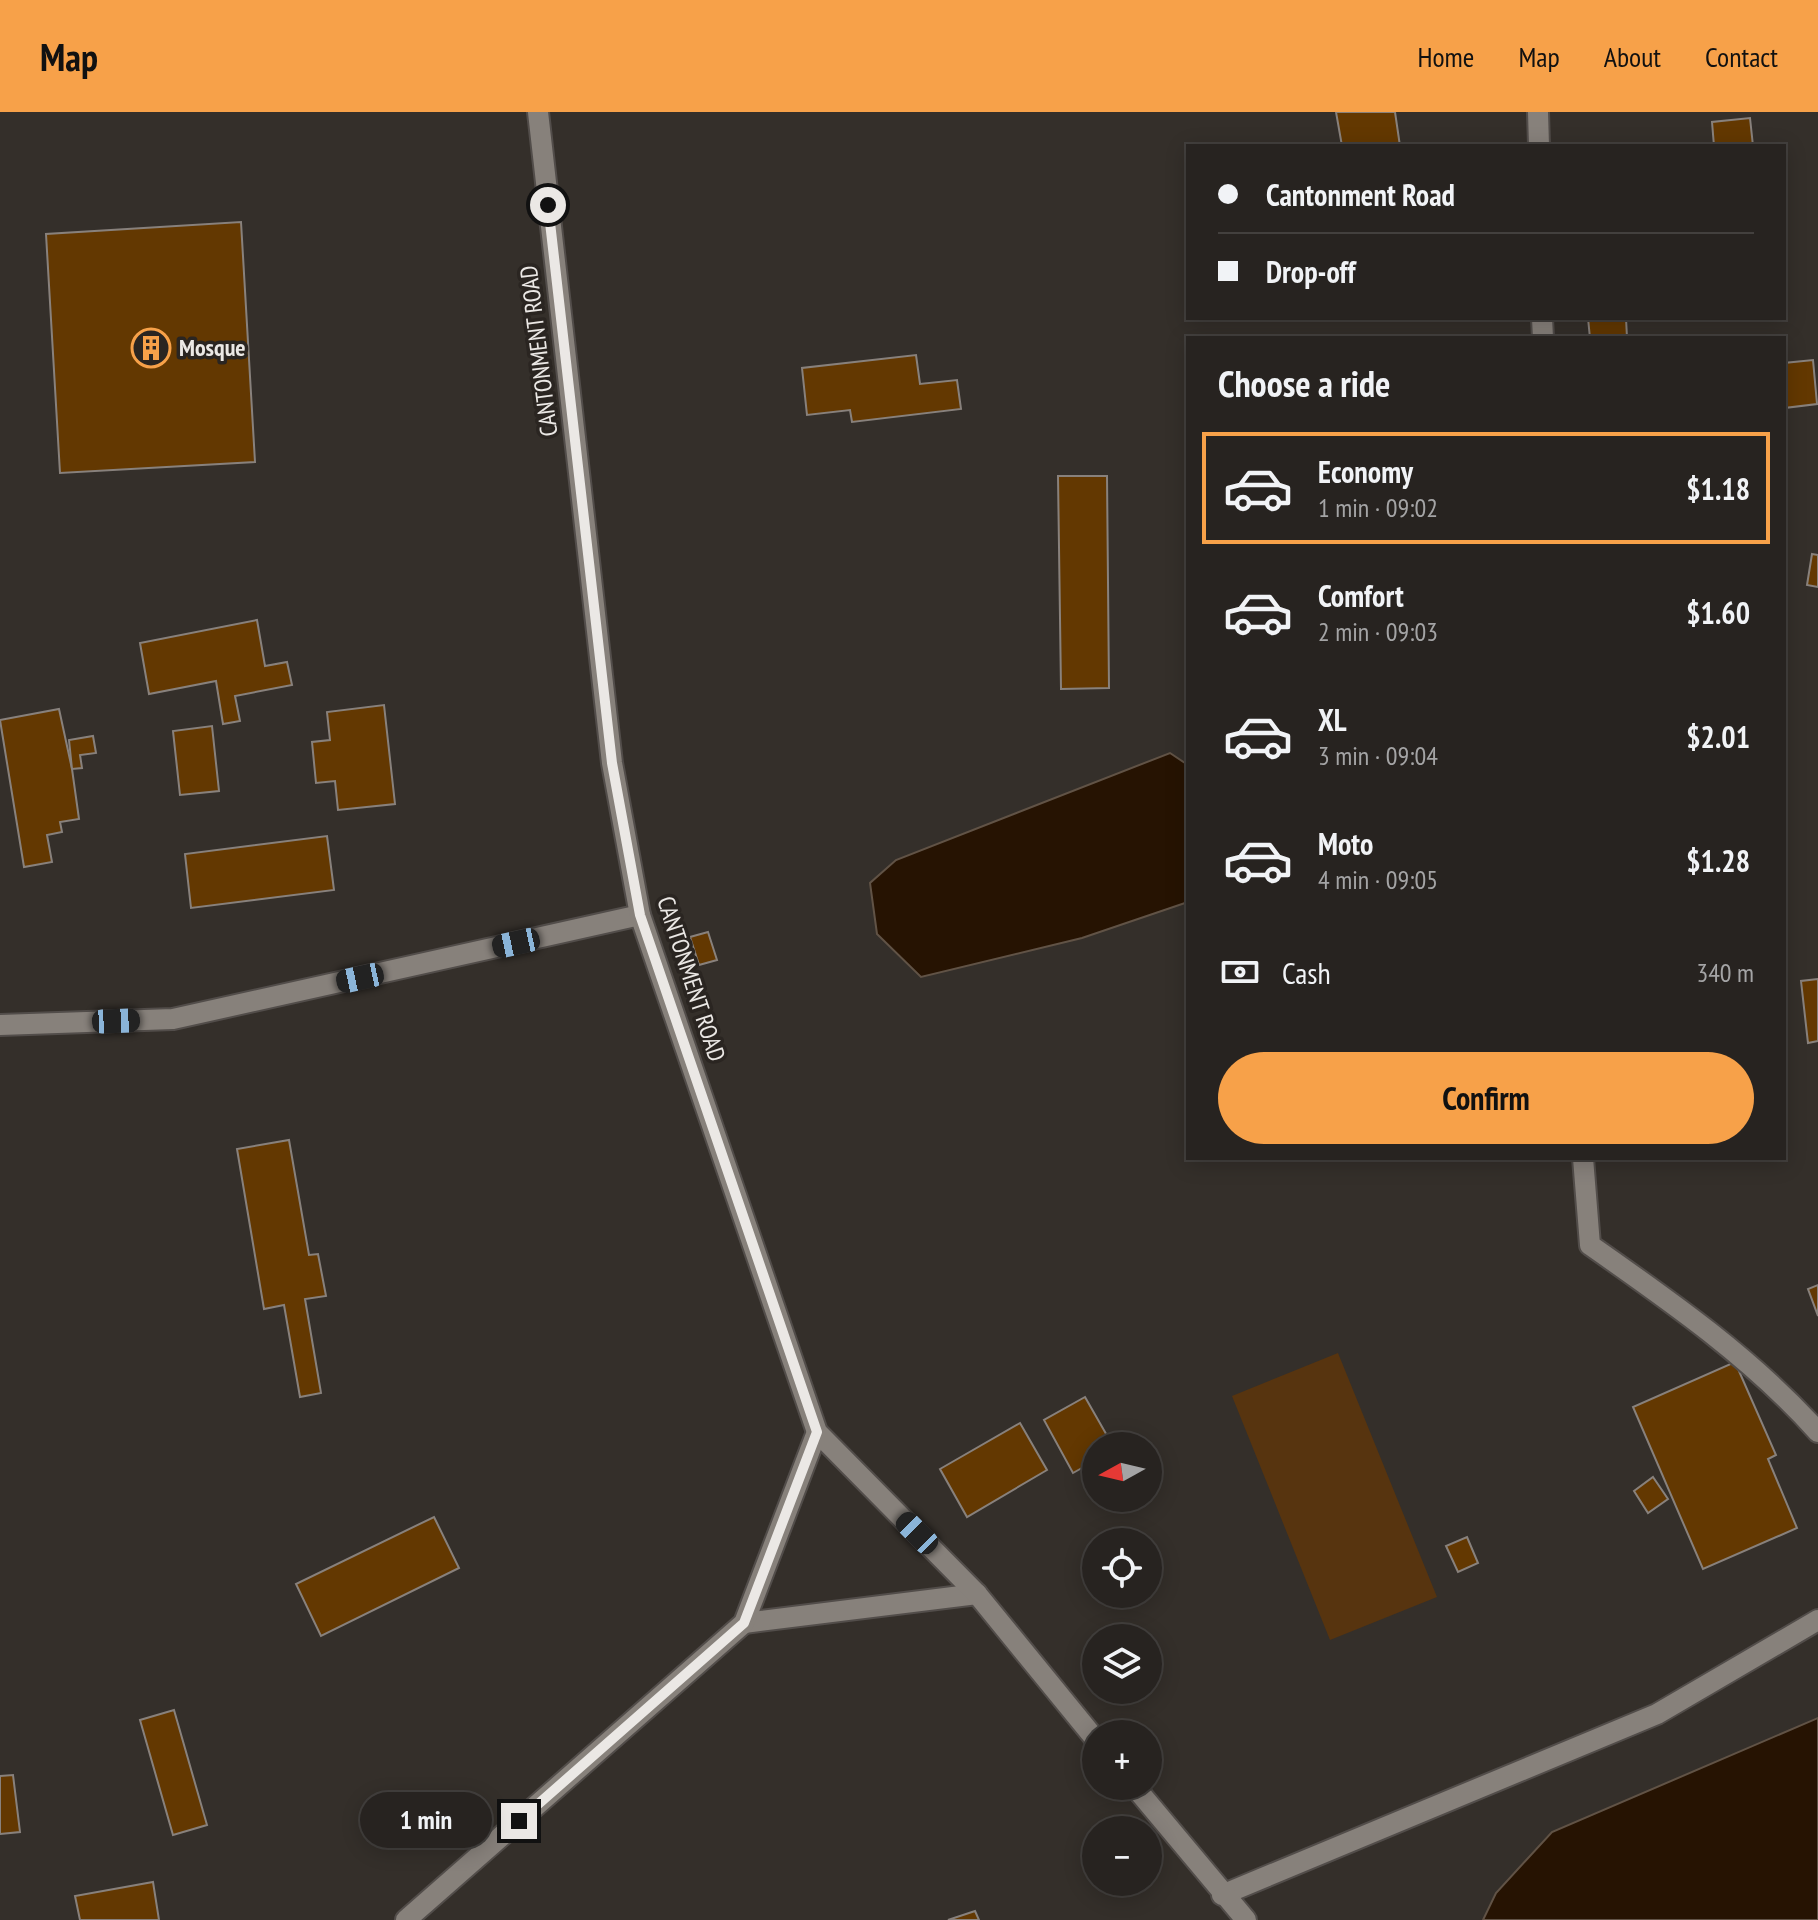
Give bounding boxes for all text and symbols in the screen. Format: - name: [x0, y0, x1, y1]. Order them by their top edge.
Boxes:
- text: Map: [40, 32, 98, 81]
- text: Home: [1418, 38, 1474, 75]
- text: Map: [1518, 38, 1560, 75]
- text: About: [1604, 38, 1661, 75]
- text: Contact: [1705, 38, 1778, 75]
- text: Cantonment Road: [1266, 175, 1455, 214]
- route start: [530, 187, 566, 223]
- text: Drop-off: [1266, 252, 1356, 291]
- street label: CANTONMENT ROAD: [513, 264, 564, 438]
- building icon: Mosque: [130, 327, 172, 369]
- place label: Mosque: [179, 332, 246, 363]
- text: Choose a ride: [1218, 360, 1390, 407]
- icon: car: [1222, 452, 1294, 524]
- text: Economy: [1318, 452, 1413, 491]
- text: $1.18: [1686, 469, 1750, 508]
- text: 1 min · 09:02: [1318, 491, 1438, 524]
- icon: car: [1222, 576, 1294, 648]
- text: Comfort: [1318, 576, 1404, 615]
- text: $1.60: [1686, 593, 1750, 632]
- text: 2 min · 09:03: [1318, 615, 1438, 648]
- icon: car: [1222, 700, 1294, 772]
- text: XL: [1318, 700, 1347, 739]
- text: $2.01: [1686, 717, 1750, 756]
- text: 3 min · 09:04: [1318, 739, 1438, 772]
- icon: car: [1222, 824, 1294, 896]
- text: Moto: [1318, 824, 1373, 863]
- text: $1.28: [1686, 841, 1750, 880]
- text: 4 min · 09:05: [1318, 863, 1438, 896]
- street label: CANTONMENT ROAD: [650, 892, 733, 1065]
- car: [490, 926, 542, 960]
- icon: cash: [1218, 950, 1262, 994]
- text: Cash: [1282, 953, 1331, 992]
- text: 340 m: [1696, 956, 1754, 989]
- car: [334, 961, 386, 995]
- car: [92, 1008, 140, 1034]
- button: Confirm: [1218, 1052, 1754, 1144]
- north arrow: [1082, 1432, 1162, 1512]
- map controls: [1082, 1432, 1162, 1896]
- car: [892, 1508, 942, 1558]
- button: locate: [1082, 1528, 1162, 1608]
- button: layers: [1082, 1624, 1162, 1704]
- button: +: [1082, 1720, 1162, 1800]
- callout: 1 min: [359, 1793, 491, 1849]
- text: 1 min: [400, 1803, 452, 1836]
- route end: [501, 1803, 537, 1839]
- button: −: [1082, 1816, 1162, 1896]

